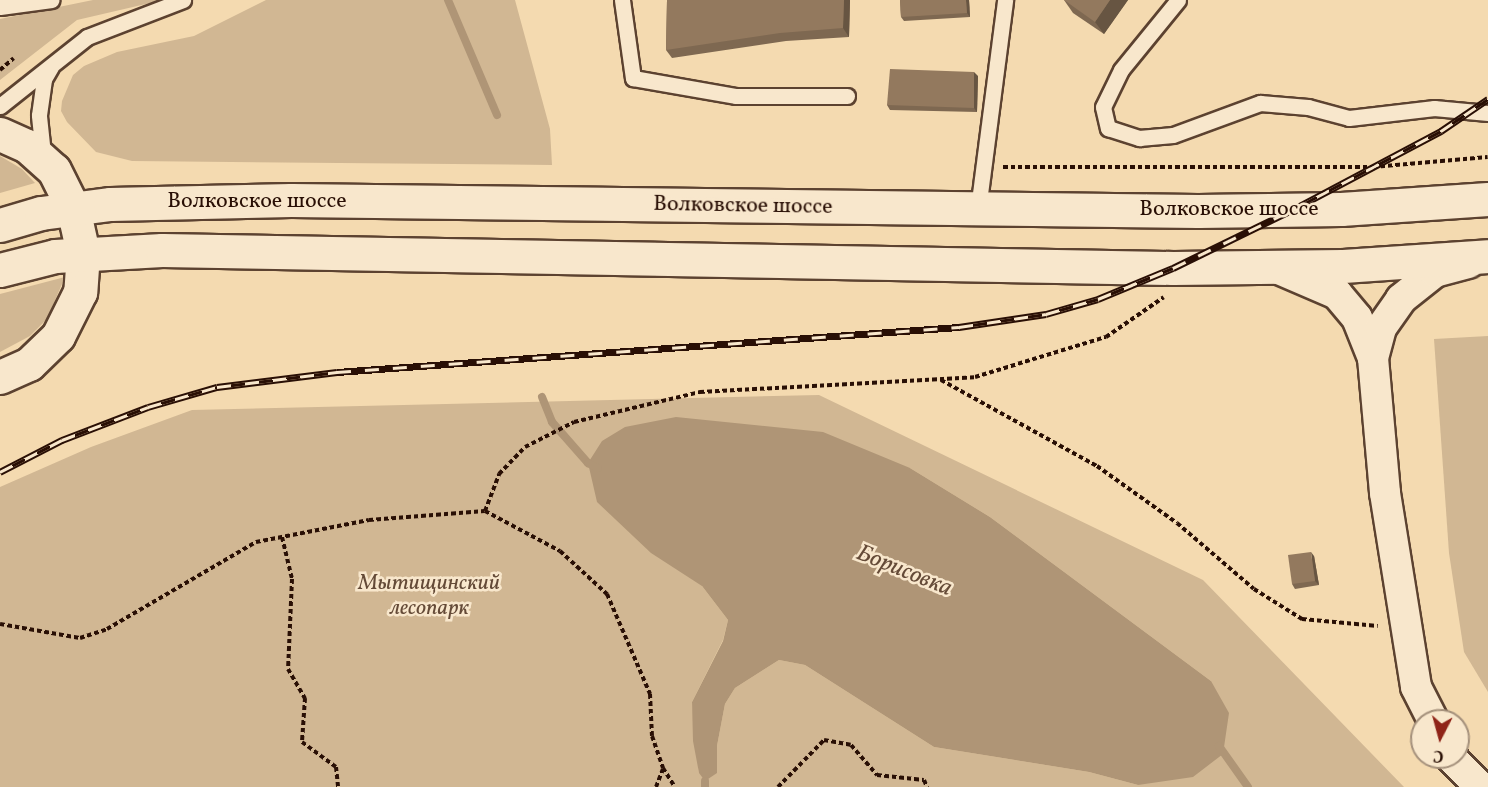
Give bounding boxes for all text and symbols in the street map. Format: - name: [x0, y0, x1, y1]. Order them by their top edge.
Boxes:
- street label: Волковское шоссе: [167, 189, 347, 215]
- street label: Волковское шоссе: [653, 191, 833, 221]
- street label: Волковское шоссе: [1139, 197, 1319, 223]
- water label: Борисовка: [852, 540, 956, 604]
- park label: Мытищинский лесопарк: [358, 570, 500, 622]
- north arrow: [1410, 709, 1470, 769]
- text: С: [1432, 743, 1445, 766]

